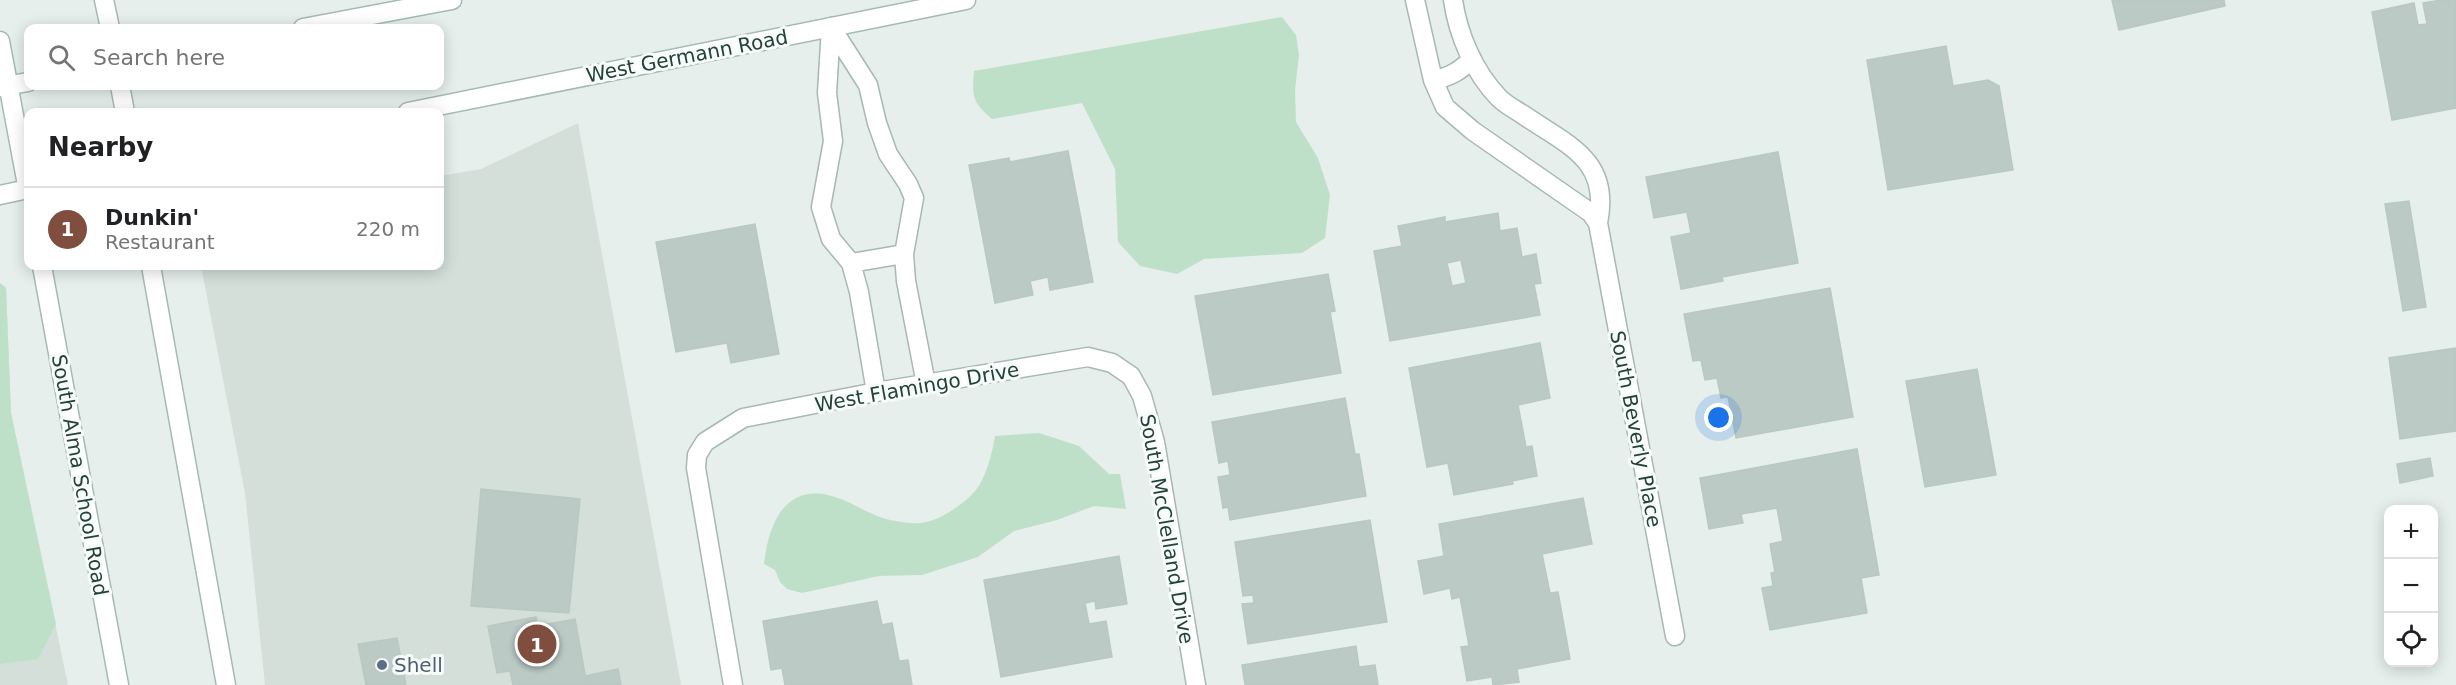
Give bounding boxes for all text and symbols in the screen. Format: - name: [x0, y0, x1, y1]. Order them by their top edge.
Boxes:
- search box: [24, 24, 444, 90]
- street label: West Germann Road: [584, 25, 790, 87]
- icon: search: [45, 41, 78, 74]
- text: Search here: [93, 45, 225, 70]
- text: Nearby: [48, 132, 153, 162]
- text: Dunkin': [105, 205, 199, 230]
- text: 1: [61, 217, 74, 241]
- text: 220 m: [356, 217, 420, 241]
- text: Restaurant: [105, 230, 215, 254]
- street label: South Beverly Place: [1605, 329, 1667, 529]
- street label: South Alma School Road: [47, 352, 113, 598]
- street label: West Flamingo Drive: [813, 357, 1021, 417]
- your location: [1704, 403, 1733, 432]
- street label: South McClelland Drive: [1135, 412, 1199, 646]
- map controls: [2384, 505, 2438, 667]
- button: +: [2384, 505, 2438, 559]
- button: −: [2384, 559, 2438, 613]
- button: locate: [2384, 613, 2438, 667]
- pin: 1: [518, 622, 556, 666]
- place label: Shell: [394, 653, 443, 677]
- marker: Shell: [375, 658, 389, 672]

